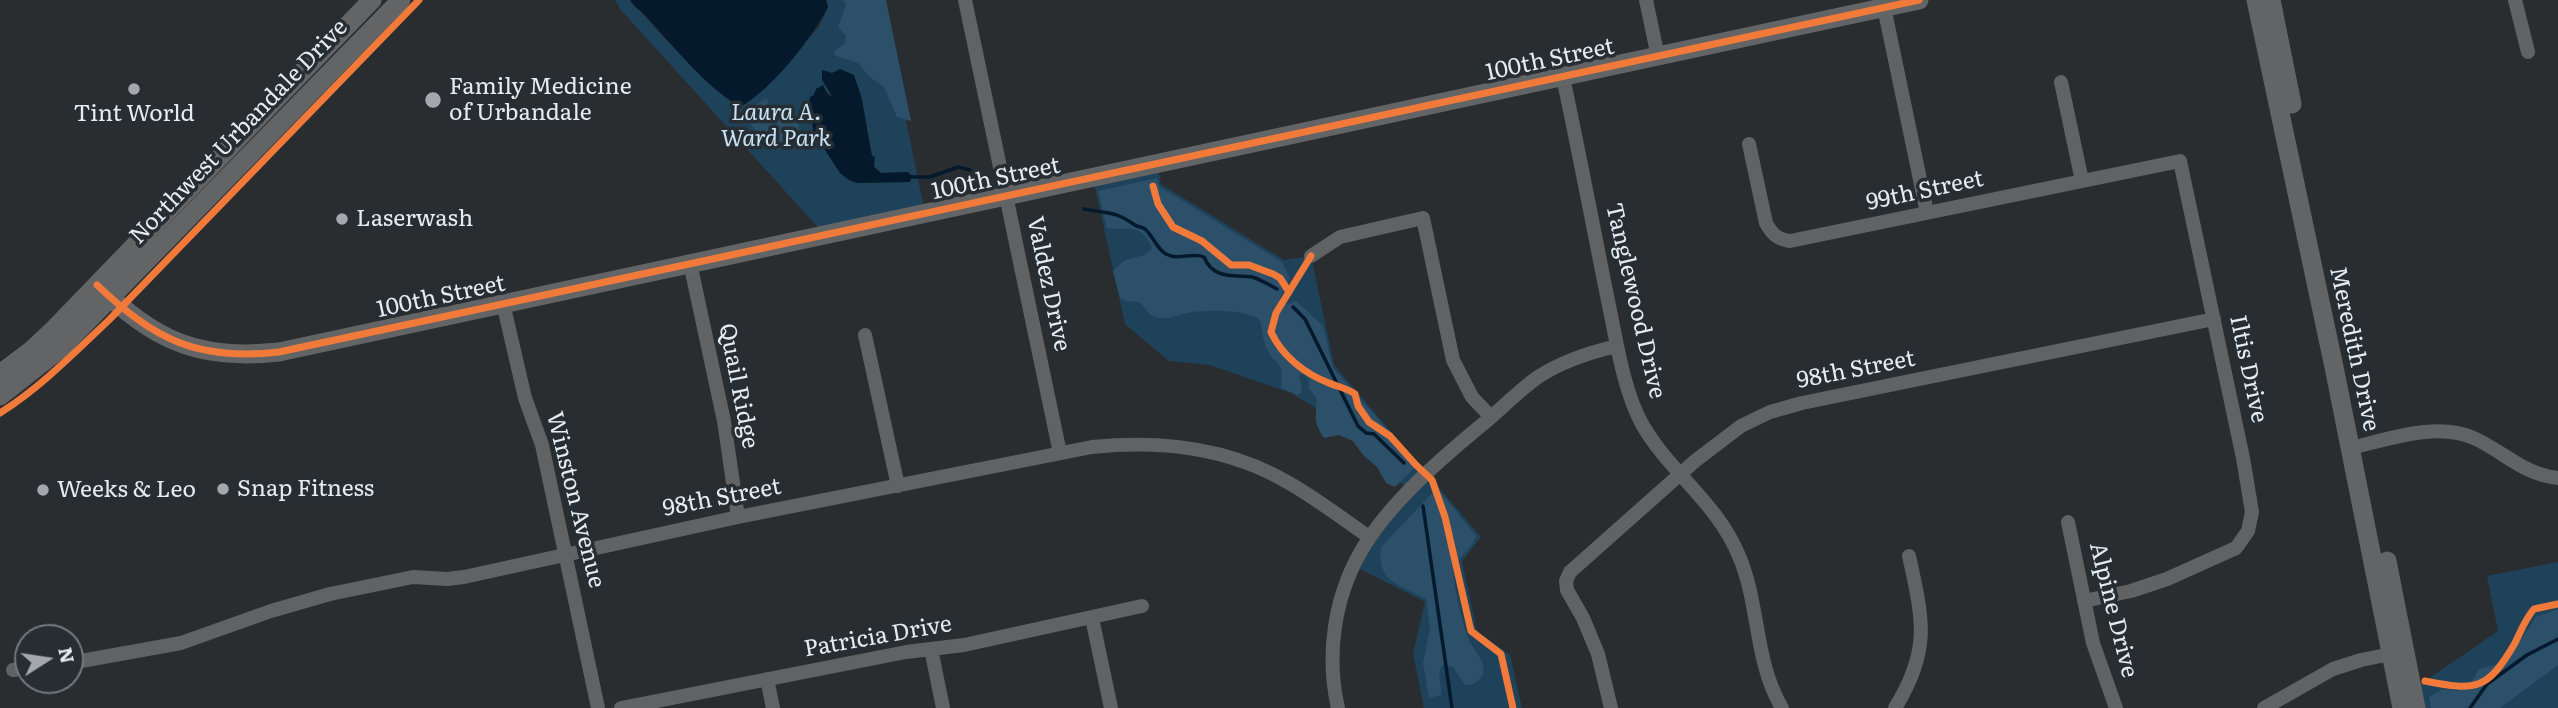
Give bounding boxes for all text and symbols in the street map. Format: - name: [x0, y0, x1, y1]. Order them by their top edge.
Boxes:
- street label: Northwest Urbandale Drive: [124, 14, 354, 250]
- street label: 100th Street: [1483, 33, 1617, 87]
- place label: Family Medicine of Urbandale: [449, 73, 632, 127]
- marker: Tint World: [126, 81, 142, 97]
- marker: Family Medicine of Urbandale: [423, 90, 443, 110]
- park label: Laura A. Ward Park: [721, 99, 831, 153]
- place label: Tint World: [73, 100, 195, 128]
- street label: 100th Street: [929, 152, 1063, 206]
- street label: 99th Street: [1864, 165, 1986, 217]
- street label: Tanglewood Drive: [1599, 200, 1671, 402]
- place label: Laserwash: [356, 205, 473, 233]
- marker: Laserwash: [334, 211, 350, 227]
- street label: Valdez Drive: [1020, 214, 1076, 354]
- street label: Meredith Drive: [2323, 264, 2385, 434]
- street label: 100th Street: [374, 270, 508, 324]
- street label: Iltis Drive: [2223, 313, 2273, 425]
- street label: Quail Ridge: [712, 321, 764, 451]
- street label: 98th Street: [1795, 345, 1917, 395]
- street label: Winston Avenue: [540, 409, 610, 591]
- street label: 98th Street: [661, 473, 783, 523]
- place label: Snap Fitness: [237, 475, 374, 503]
- place label: Weeks & Leo: [57, 476, 196, 504]
- marker: Snap Fitness: [215, 481, 231, 497]
- marker: Weeks & Leo: [35, 482, 51, 498]
- street label: Alpine Drive: [2083, 540, 2143, 680]
- street label: Patricia Drive: [802, 610, 954, 664]
- north arrow: [14, 624, 84, 694]
- text: N: [52, 644, 83, 666]

